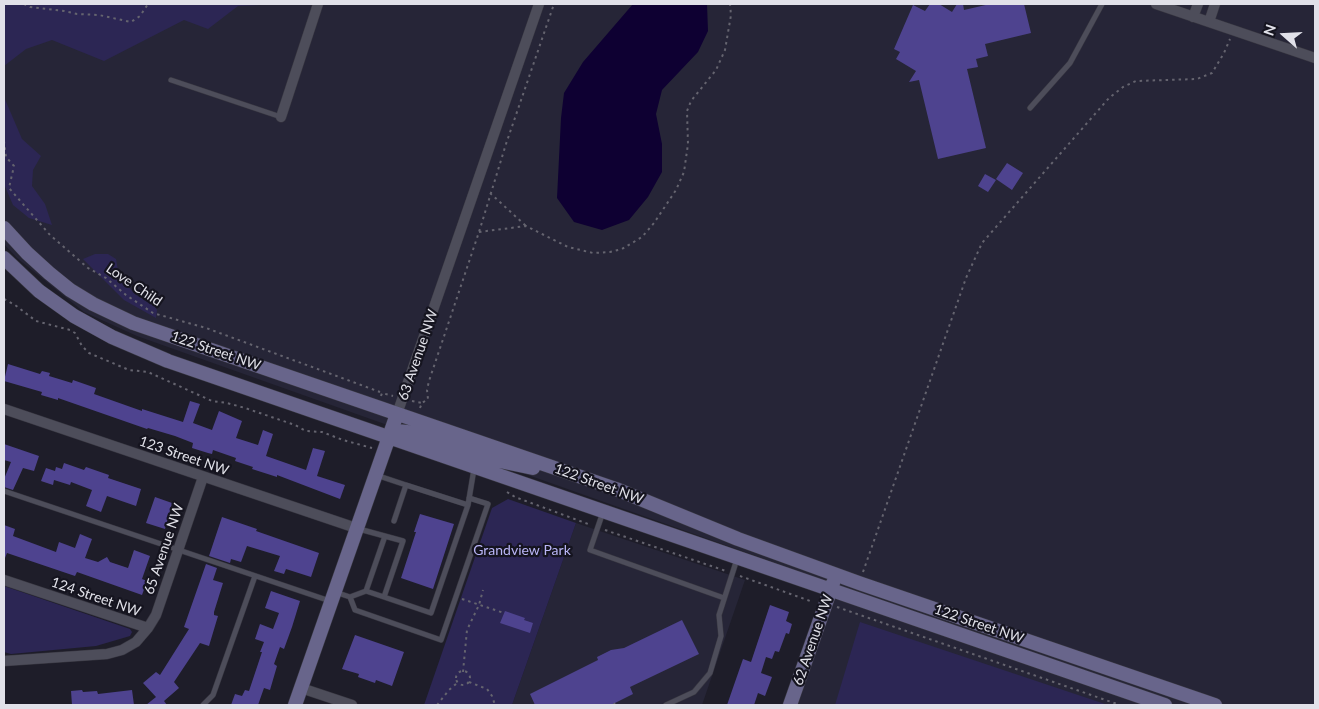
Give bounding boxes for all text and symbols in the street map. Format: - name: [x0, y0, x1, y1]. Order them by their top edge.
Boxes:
- north arrow: [1259, 10, 1309, 60]
- text: N: [1260, 22, 1279, 38]
- street label: Love Child: [103, 260, 165, 310]
- street label: 63 Avenue NW: [395, 307, 441, 403]
- street label: 122 Street NW: [169, 328, 263, 374]
- street label: 123 Street NW: [137, 433, 231, 479]
- street label: 122 Street NW: [552, 460, 646, 508]
- street label: 65 Avenue NW: [141, 501, 187, 597]
- park label: Grandview Park: [473, 542, 571, 558]
- street label: 124 Street NW: [49, 574, 143, 620]
- street label: 62 Avenue NW: [790, 592, 836, 688]
- street label: 122 Street NW: [932, 601, 1026, 647]

